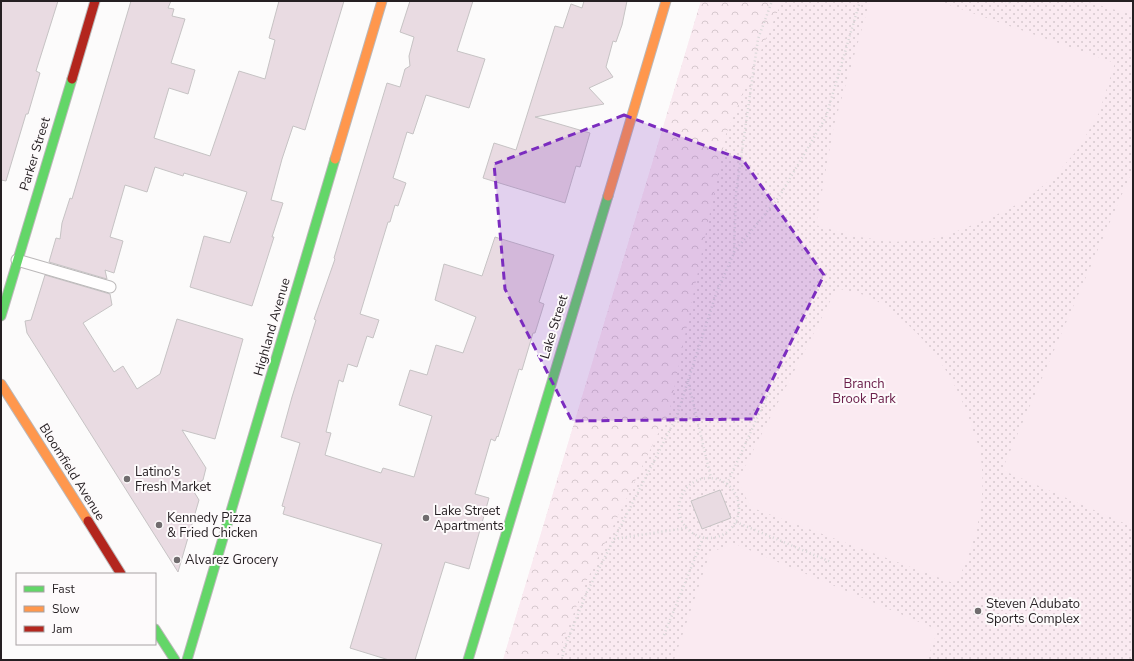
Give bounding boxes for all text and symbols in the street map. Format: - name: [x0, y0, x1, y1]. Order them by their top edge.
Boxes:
- street label: Parker Street: [15, 115, 55, 193]
- street label: Highland Avenue: [249, 276, 295, 378]
- street label: Lake Street: [536, 292, 572, 361]
- park label: Branch Brook Park: [832, 375, 896, 408]
- street label: Bloomfield Avenue: [35, 420, 109, 524]
- place label: Latino's Fresh Market: [135, 463, 211, 496]
- marker: Latino's Fresh Market: [122, 474, 132, 484]
- place label: Lake Street Apartments: [434, 502, 504, 535]
- place label: Kennedy Pizza & Fried Chicken: [167, 509, 258, 542]
- marker: Lake Street Apartments: [421, 513, 431, 523]
- marker: Kennedy Pizza & Fried Chicken: [154, 520, 164, 530]
- place label: Alvarez Grocery: [185, 551, 279, 569]
- marker: Alvarez Grocery: [172, 555, 182, 565]
- legend: [16, 573, 156, 645]
- text: Fast: [52, 581, 75, 597]
- place label: Steven Adubato Sports Complex: [986, 595, 1080, 628]
- text: Slow: [52, 601, 80, 617]
- marker: Steven Adubato Sports Complex: [973, 606, 983, 616]
- text: Jam: [51, 621, 73, 637]

